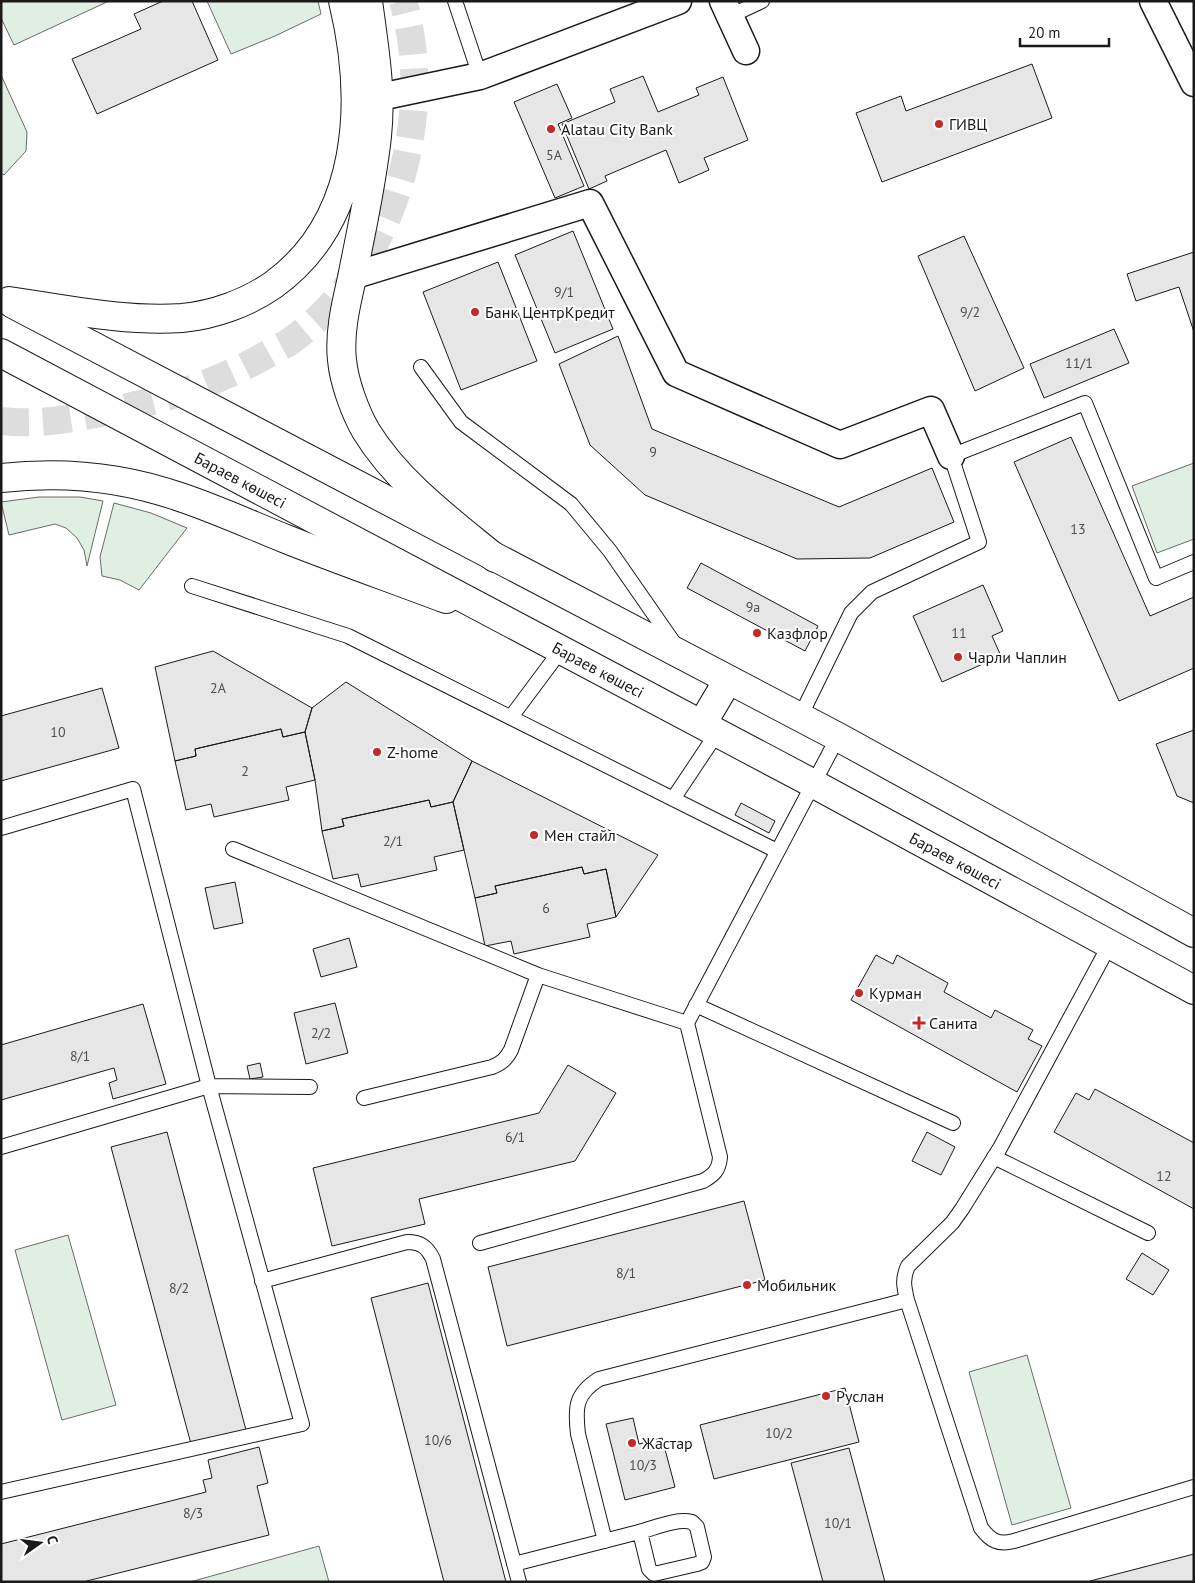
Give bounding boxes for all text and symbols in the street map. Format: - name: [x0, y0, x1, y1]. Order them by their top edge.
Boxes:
- scale bar: [1020, 15, 1109, 47]
- text: 20 m: [1028, 23, 1061, 42]
- place label: ГИВЦ: [949, 114, 987, 134]
- marker: ГИВЦ: [933, 118, 945, 130]
- place label: Alatau City Bank: [561, 119, 673, 139]
- marker: Alatau City Bank: [545, 123, 557, 135]
- house number: 5А: [546, 146, 563, 164]
- house number: 9/1: [554, 283, 574, 301]
- place label: Банк ЦентрКредит: [485, 302, 615, 322]
- house number: 9/2: [960, 303, 980, 321]
- marker: Банк ЦентрКредит: [469, 306, 481, 318]
- house number: 11/1: [1065, 354, 1093, 372]
- house number: 9: [649, 443, 657, 461]
- street label: Бараев көшесі: [191, 447, 290, 512]
- house number: 13: [1070, 520, 1086, 538]
- house number: 9а: [746, 598, 760, 616]
- place label: Казфлор: [767, 623, 828, 643]
- house number: 11: [951, 624, 967, 642]
- marker: Казфлор: [751, 627, 763, 639]
- street label: Бараев көшесі: [549, 637, 648, 702]
- place label: Чарли Чаплин: [968, 647, 1067, 667]
- marker: Чарли Чаплин: [952, 651, 964, 663]
- house number: 2А: [210, 679, 227, 697]
- house number: 10: [50, 723, 66, 741]
- place label: Z-home: [387, 742, 438, 762]
- marker: Z-home: [371, 746, 383, 758]
- house number: 2: [241, 762, 249, 780]
- place label: Мен стайл: [544, 825, 616, 845]
- street label: Бараев көшесі: [906, 828, 1005, 894]
- marker: Мен стайл: [528, 829, 540, 841]
- house number: 2/1: [383, 832, 403, 850]
- house number: 6: [542, 899, 550, 917]
- place label: Курман: [869, 983, 922, 1003]
- marker: Курман: [853, 987, 865, 999]
- place label: Санита: [929, 1013, 978, 1033]
- marker: Санита: [913, 1017, 925, 1029]
- house number: 2/2: [311, 1024, 331, 1042]
- house number: 8/1: [70, 1047, 90, 1065]
- house number: 6/1: [505, 1128, 525, 1146]
- house number: 12: [1156, 1167, 1172, 1185]
- house number: 8/1: [616, 1264, 636, 1282]
- place label: Мобильник: [757, 1275, 836, 1295]
- house number: 8/2: [169, 1279, 189, 1297]
- marker: Мобильник: [741, 1279, 753, 1291]
- place label: Руслан: [836, 1386, 884, 1406]
- marker: Руслан: [820, 1390, 832, 1402]
- house number: 10/2: [765, 1424, 793, 1442]
- house number: 10/6: [424, 1431, 452, 1449]
- place label: Жастар: [641, 1433, 693, 1453]
- marker: Жастар: [626, 1437, 638, 1449]
- house number: 10/3: [629, 1456, 657, 1474]
- house number: 8/3: [183, 1504, 203, 1522]
- house number: 10/1: [824, 1514, 852, 1532]
- north arrow: [15, 1518, 65, 1568]
- text: С: [43, 1534, 62, 1546]

